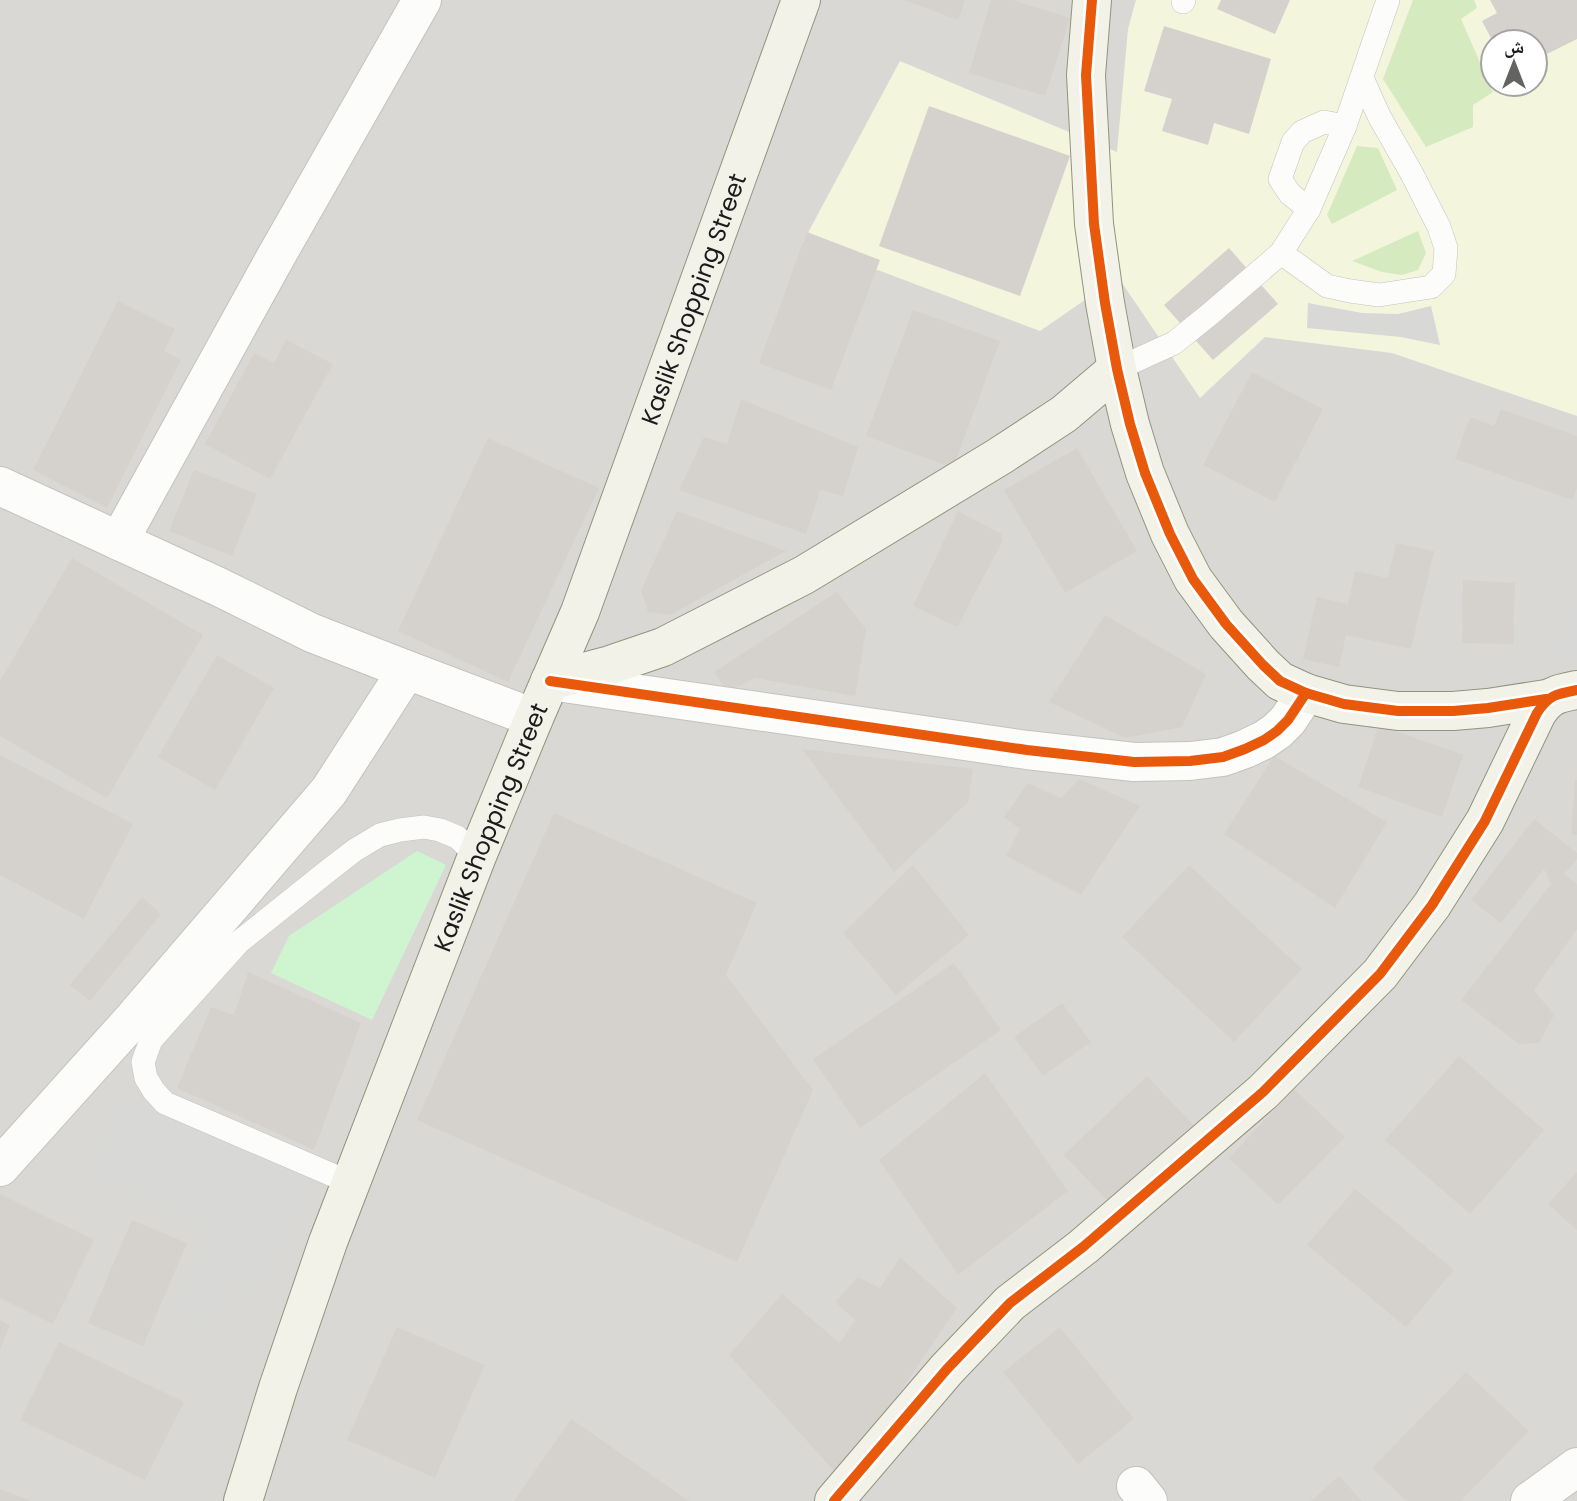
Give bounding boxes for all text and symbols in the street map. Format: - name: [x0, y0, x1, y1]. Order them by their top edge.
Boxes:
- north arrow: [1479, 28, 1549, 98]
- text: ش: [1504, 33, 1524, 60]
- street label: Kaslik Shopping Street: [632, 169, 754, 429]
- street label: Kaslik Shopping Street: [425, 698, 555, 956]

